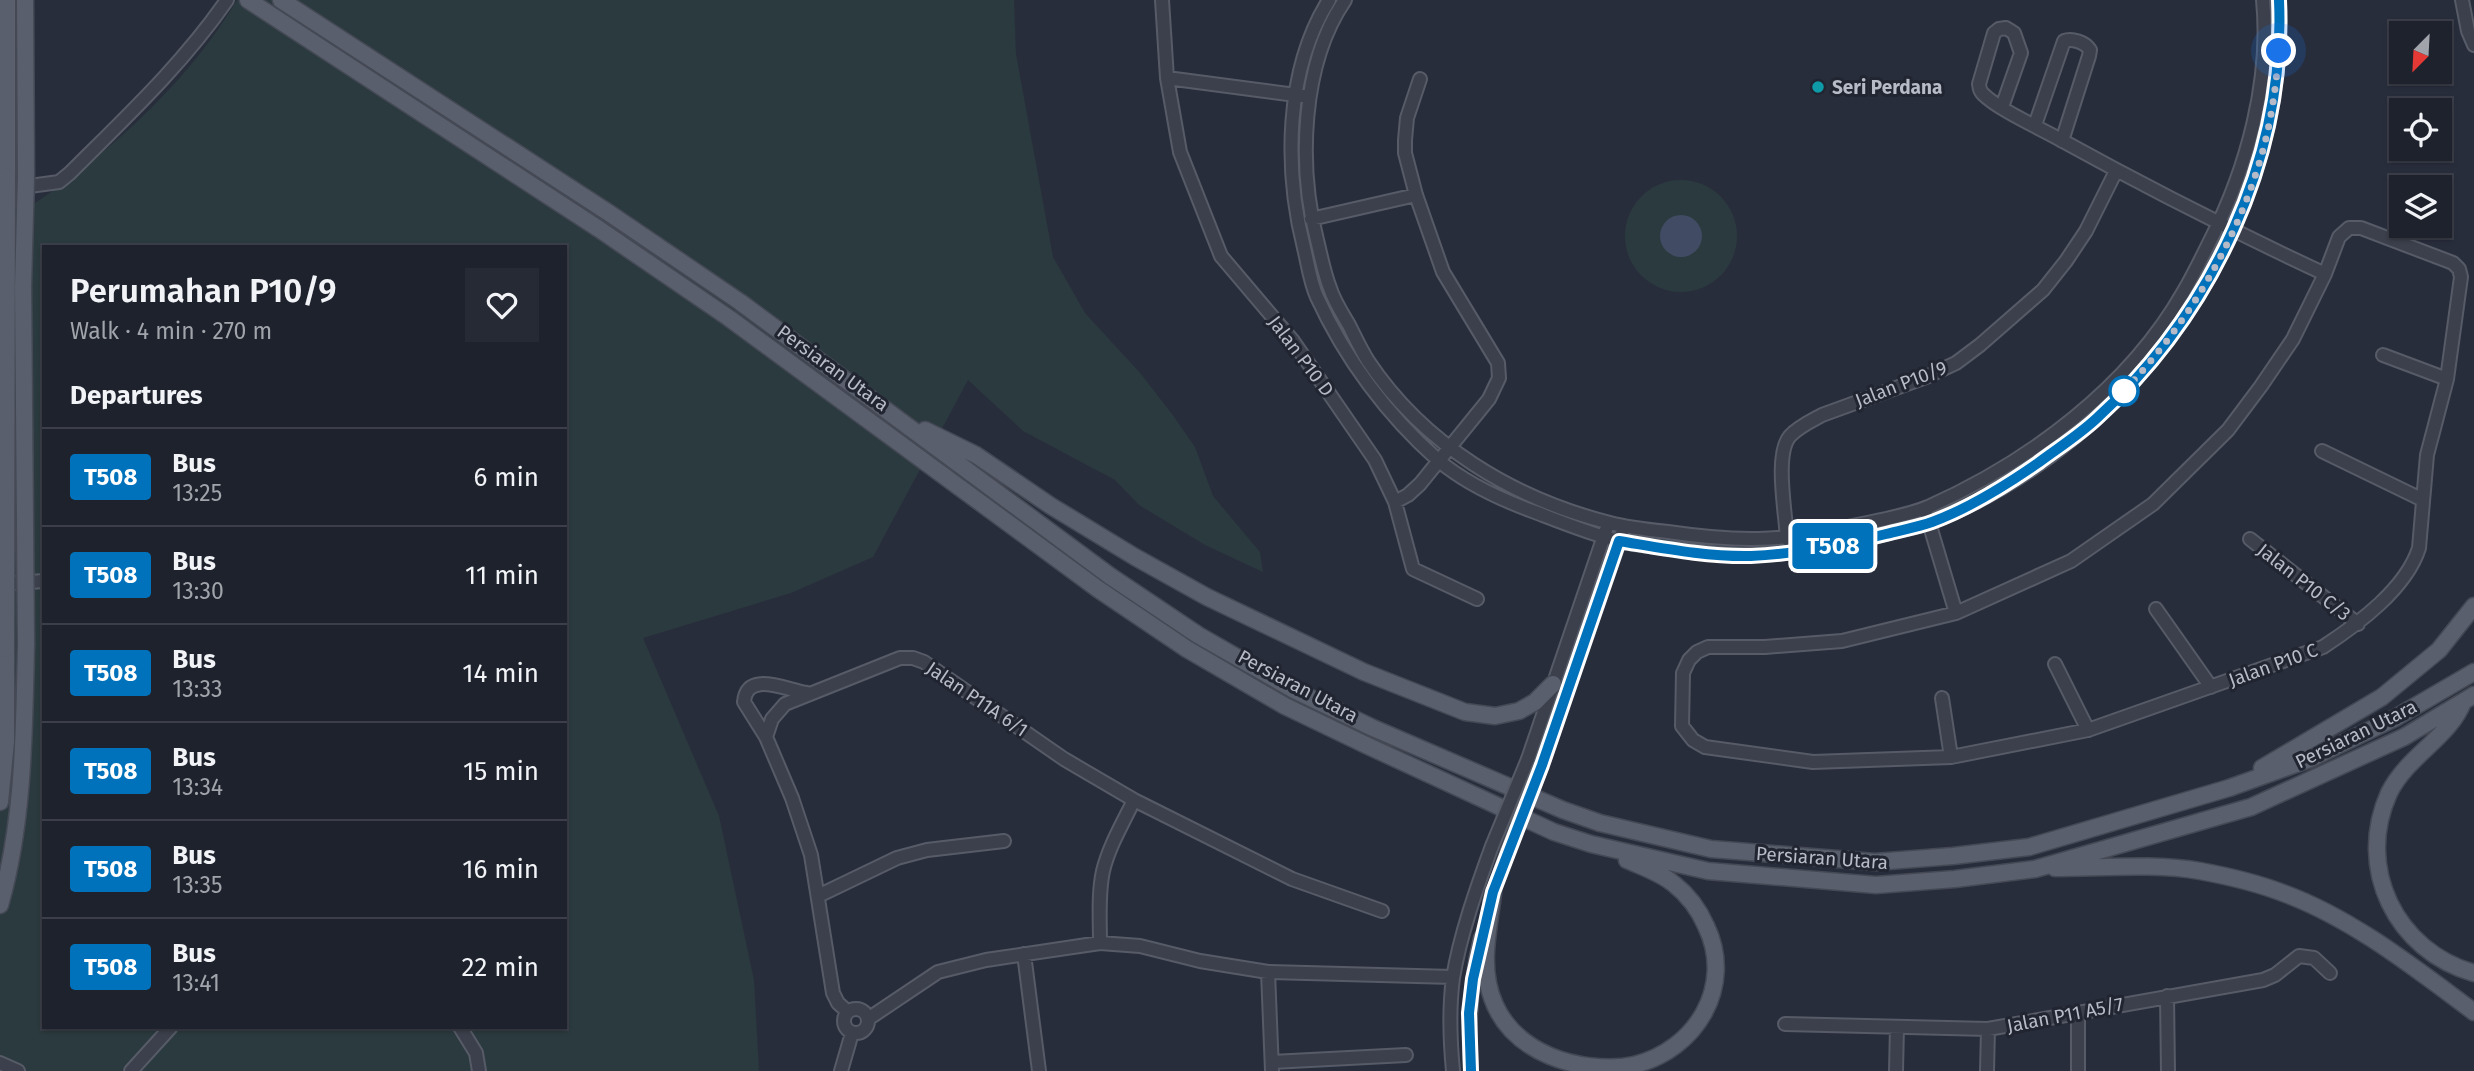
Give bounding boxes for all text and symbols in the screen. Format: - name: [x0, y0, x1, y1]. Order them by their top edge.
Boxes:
- north arrow: [2389, 21, 2452, 84]
- map controls: [2389, 21, 2452, 238]
- your location: [2261, 33, 2296, 68]
- place label: Seri Perdana: [1832, 76, 1942, 99]
- marker: Seri Perdana: [1810, 79, 1826, 95]
- button: locate: [2389, 98, 2452, 161]
- button: layers: [2389, 175, 2452, 238]
- button: heart: [465, 268, 539, 342]
- text: Perumahan P10/9: [70, 271, 337, 311]
- street label: Jalan P10 D: [1263, 311, 1339, 401]
- text: Walk · 4 min · 270 m: [70, 317, 272, 345]
- street label: Persiaran Utara: [773, 320, 893, 416]
- street label: Jalan P10/9: [1852, 356, 1950, 412]
- unlabelled marker: [2109, 376, 2139, 406]
- text: Departures: [70, 380, 203, 411]
- text: Bus: [172, 448, 216, 479]
- text: 6 min: [473, 462, 539, 493]
- text: T508: [84, 463, 137, 491]
- text: 13:25: [172, 479, 222, 507]
- line badge: T508: [1784, 523, 1882, 569]
- text: T508: [1806, 532, 1860, 560]
- street label: Jalan P10 C/3: [2253, 538, 2355, 626]
- text: Bus: [172, 546, 216, 577]
- text: 11 min: [465, 560, 539, 591]
- text: T508: [84, 561, 137, 589]
- text: 13:30: [172, 577, 224, 605]
- street label: Jalan P10 C: [2225, 638, 2321, 692]
- text: Bus: [172, 644, 216, 675]
- street label: Persiaran Utara: [1234, 645, 1362, 727]
- street label: Jalan P11A 6/1: [922, 657, 1032, 741]
- text: 14 min: [462, 658, 539, 689]
- text: T508: [84, 659, 137, 687]
- text: 13:33: [172, 675, 222, 703]
- street label: Persiaran Utara: [2292, 695, 2420, 773]
- text: Bus: [172, 742, 216, 773]
- text: 15 min: [463, 756, 539, 787]
- text: T508: [84, 757, 137, 785]
- text: 13:34: [172, 773, 223, 801]
- text: Bus: [172, 840, 216, 871]
- street label: Persiaran Utara: [1755, 842, 1889, 874]
- text: 16 min: [462, 854, 539, 885]
- text: T508: [84, 855, 137, 883]
- text: 13:35: [172, 871, 223, 899]
- text: Bus: [172, 938, 216, 969]
- text: 22 min: [462, 952, 539, 983]
- text: T508: [84, 953, 137, 981]
- text: 13:41: [172, 969, 220, 997]
- street label: Jalan P11 A5/7: [2005, 992, 2125, 1038]

